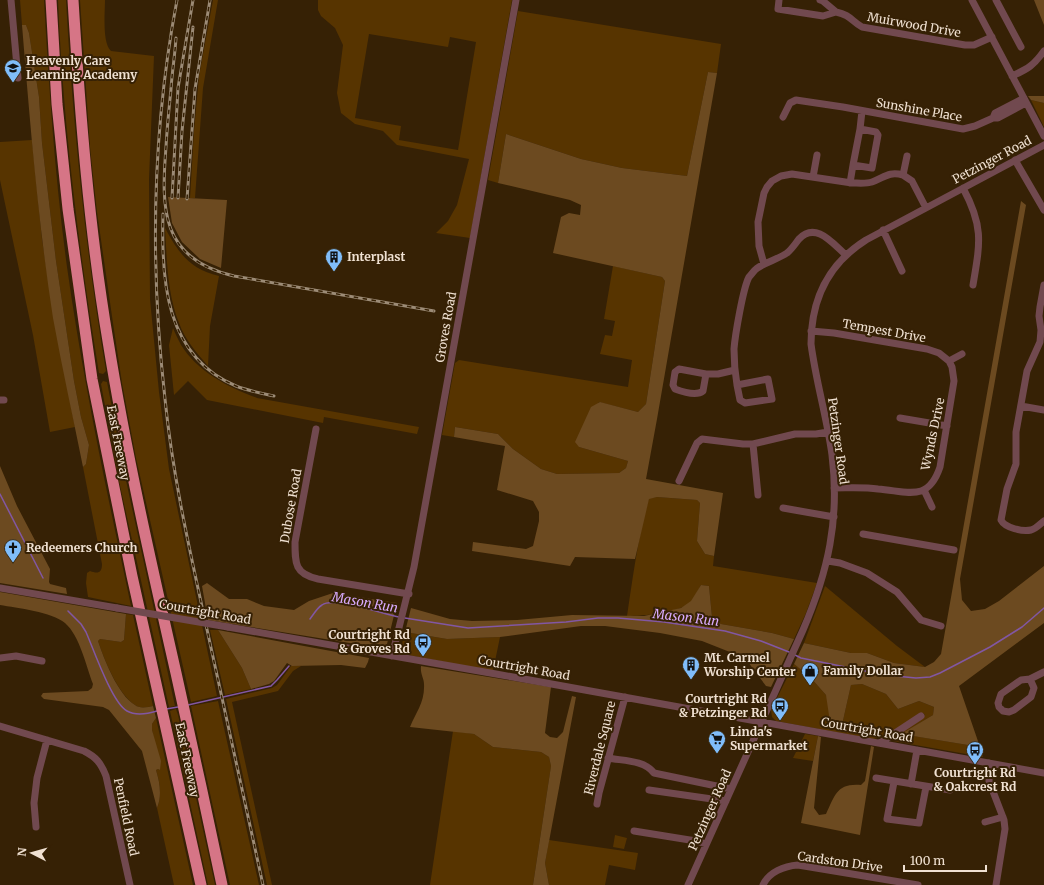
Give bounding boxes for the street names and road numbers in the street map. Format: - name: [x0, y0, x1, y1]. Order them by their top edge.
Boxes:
- street label: Muirwood Drive: [866, 9, 962, 40]
- street label: Sunshine Place: [875, 95, 963, 124]
- street label: Petzinger Road: [950, 132, 1034, 187]
- street label: Groves Road: [432, 290, 459, 363]
- street label: Tempest Drive: [841, 316, 927, 345]
- street label: Wynds Drive: [917, 396, 948, 473]
- street label: Petzinger Road: [825, 397, 852, 485]
- street label: East Freeway: [104, 404, 133, 482]
- street label: Dubose Road: [277, 468, 304, 544]
- street label: Courtright Road: [158, 596, 252, 627]
- street label: Courtright Road: [477, 652, 571, 683]
- street label: Riverdale Square: [581, 699, 618, 796]
- street label: Courtright Road: [820, 714, 914, 745]
- street label: East Freeway: [172, 721, 203, 799]
- street label: Petzinger Road: [685, 767, 734, 853]
- street label: Penfield Road: [111, 777, 142, 857]
- street label: Cardston Drive: [796, 848, 884, 875]

